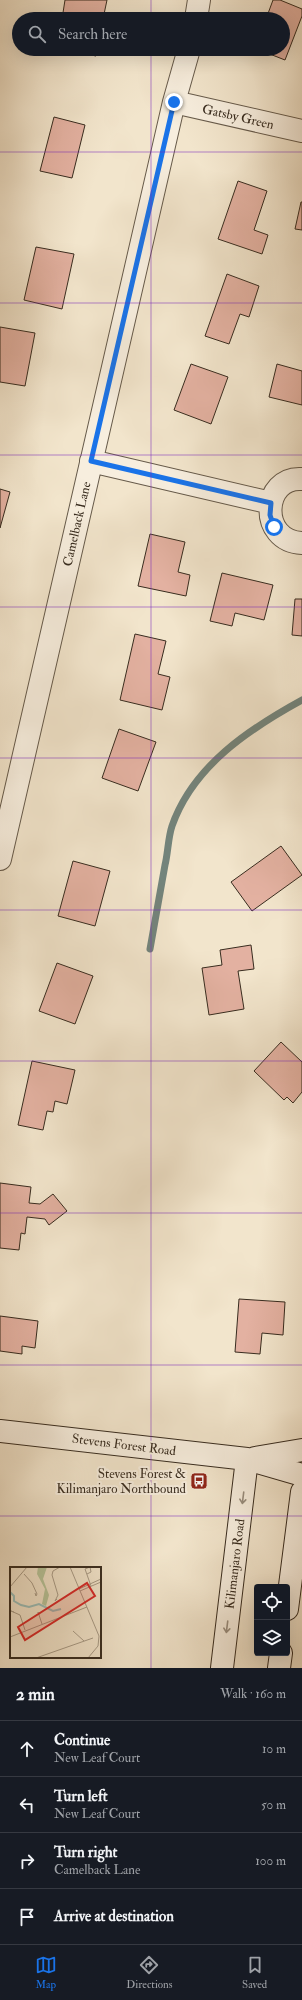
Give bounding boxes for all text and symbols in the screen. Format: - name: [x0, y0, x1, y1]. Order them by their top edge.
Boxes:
- search box: [12, 12, 290, 56]
- icon: search: [26, 23, 48, 45]
- text: Search here: [58, 25, 127, 44]
- route end: [165, 93, 183, 111]
- street label: Gatsby Green: [200, 101, 276, 134]
- street label: Camelback Lane: [59, 480, 95, 568]
- route start: [265, 518, 283, 536]
- street label: Stevens Forest Road: [71, 1431, 177, 1459]
- place label: Stevens Forest & Kilimanjaro Northbound: [57, 1466, 187, 1497]
- bus stop icon: Stevens Forest & Kilimanjaro Northbound: [189, 1471, 209, 1491]
- one-way arrow: [239, 1491, 247, 1504]
- street label: Kilimanjaro Road: [222, 1517, 249, 1610]
- inset map: [10, 1567, 101, 1658]
- map controls: [254, 1584, 290, 1656]
- button: locate: [254, 1584, 290, 1620]
- one-way arrow: [223, 1620, 231, 1633]
- button: layers: [254, 1620, 290, 1656]
- text: 2 min: [16, 1684, 55, 1705]
- text: Walk · 160 m: [220, 1686, 286, 1702]
- text: Continue: [54, 1731, 110, 1750]
- icon: ahead: [16, 1738, 38, 1760]
- text: 10 m: [262, 1741, 286, 1757]
- text: New Leaf Court: [54, 1750, 140, 1766]
- text: Turn left: [54, 1787, 108, 1806]
- icon: left: [16, 1794, 38, 1816]
- text: 50 m: [261, 1797, 286, 1813]
- text: New Leaf Court: [54, 1806, 140, 1822]
- text: Turn right: [54, 1843, 117, 1862]
- icon: right: [16, 1850, 38, 1872]
- text: 100 m: [255, 1853, 286, 1869]
- text: Camelback Lane: [54, 1862, 140, 1878]
- icon: arrive: [16, 1906, 38, 1928]
- text: Arrive at destination: [54, 1907, 174, 1926]
- tab: Map: [35, 1954, 57, 1991]
- tab: Directions: [126, 1954, 173, 1991]
- tab: Saved: [242, 1954, 267, 1991]

